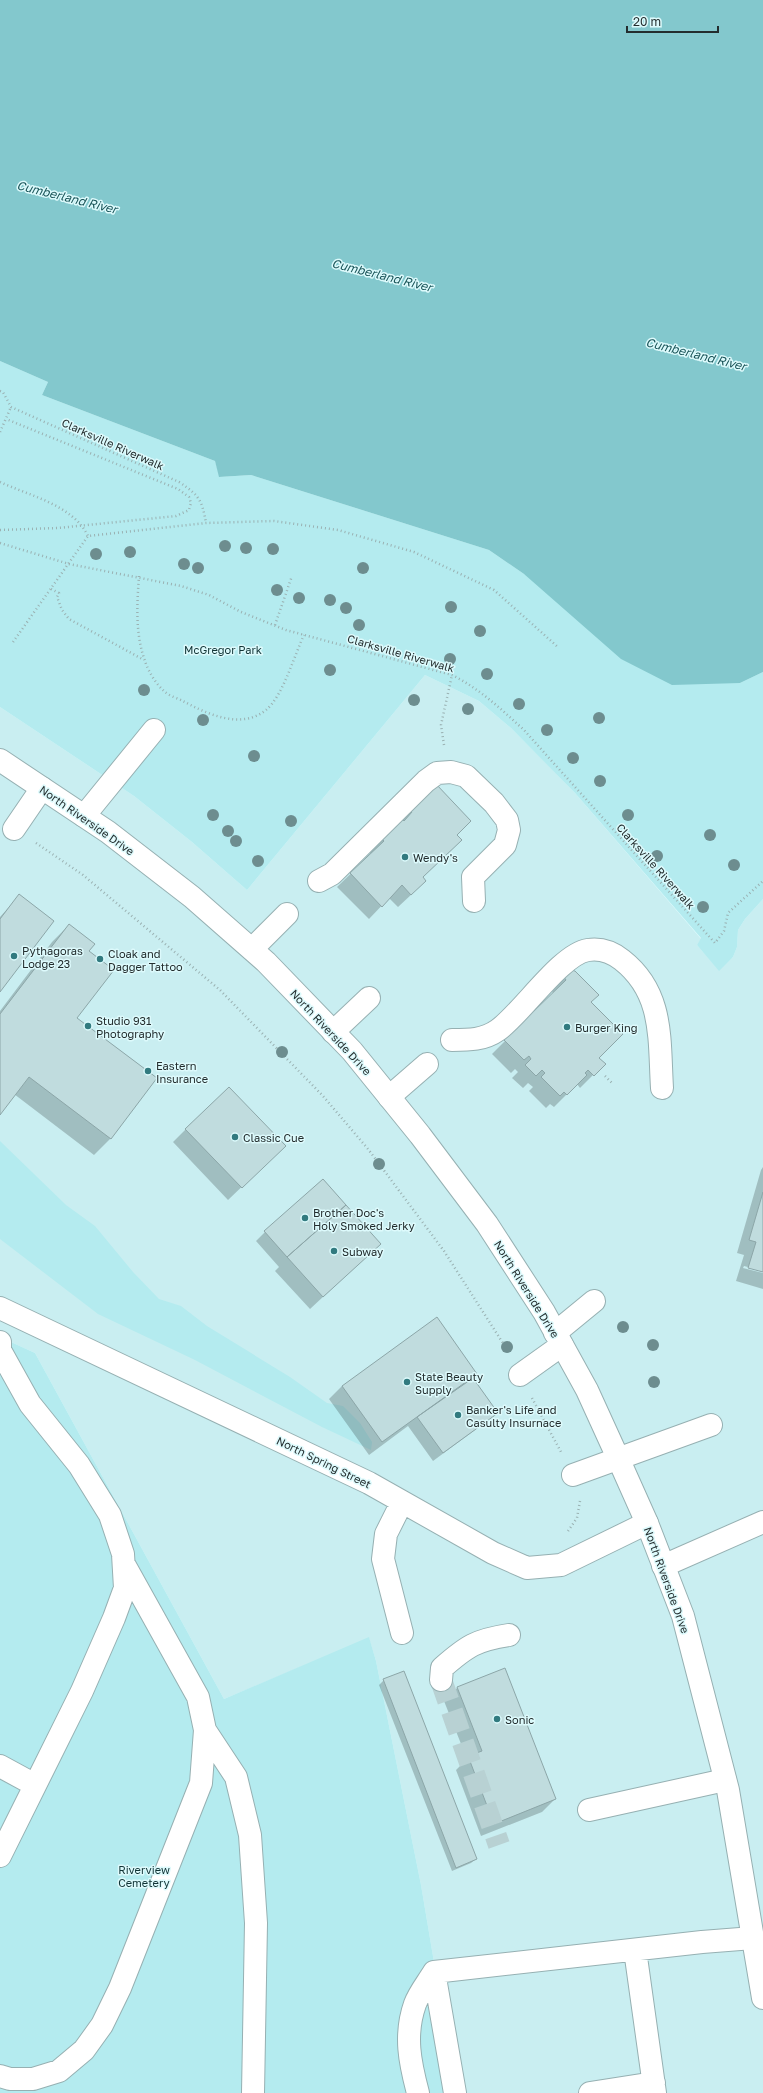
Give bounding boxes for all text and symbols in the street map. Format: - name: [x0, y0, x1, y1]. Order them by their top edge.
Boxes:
- scale bar: [627, 8, 718, 34]
- text: 20 m: [633, 14, 661, 29]
- water label: Cumberland River: [15, 177, 121, 217]
- water label: Cumberland River: [330, 255, 436, 295]
- water label: Cumberland River: [644, 334, 750, 374]
- street label: Clarksville Riverwalk: [60, 416, 166, 472]
- street label: Clarksville Riverwalk: [346, 632, 456, 674]
- park label: McGregor Park: [184, 643, 262, 656]
- street label: North Riverside Drive: [37, 782, 137, 858]
- street label: Clarksville Riverwalk: [614, 821, 698, 911]
- place label: Wendy's: [413, 851, 458, 864]
- marker: Wendy's: [400, 852, 410, 862]
- place label: Pythagoras Lodge 23: [22, 944, 83, 970]
- place label: Cloak and Dagger Tattoo: [108, 947, 183, 973]
- marker: Pythagoras Lodge 23: [9, 951, 19, 961]
- marker: Cloak and Dagger Tattoo: [95, 954, 105, 964]
- street label: North Riverside Drive: [288, 986, 374, 1078]
- place label: Studio 931 Photography: [96, 1014, 164, 1040]
- marker: Studio 931 Photography: [83, 1021, 93, 1031]
- place label: Burger King: [575, 1021, 637, 1034]
- marker: Burger King: [562, 1022, 572, 1032]
- place label: Eastern Insurance: [156, 1059, 208, 1085]
- marker: Eastern Insurance: [143, 1066, 153, 1076]
- place label: Classic Cue: [243, 1131, 304, 1144]
- marker: Classic Cue: [230, 1132, 240, 1142]
- place label: Brother Doc's Holy Smoked Jerky: [313, 1206, 415, 1232]
- marker: Brother Doc's Holy Smoked Jerky: [300, 1213, 310, 1223]
- street label: North Riverside Drive: [492, 1238, 562, 1340]
- place label: Subway: [342, 1245, 383, 1258]
- marker: Subway: [329, 1246, 339, 1256]
- place label: State Beauty Supply: [415, 1370, 483, 1396]
- marker: State Beauty Supply: [402, 1377, 412, 1387]
- place label: Banker's Life and Casulty Insurnace: [466, 1403, 561, 1429]
- marker: Banker's Life and Casulty Insurnace: [453, 1410, 463, 1420]
- street label: North Spring Street: [275, 1434, 373, 1490]
- street label: North Riverside Drive: [642, 1525, 692, 1635]
- place label: Sonic: [505, 1713, 534, 1726]
- marker: Sonic: [492, 1714, 502, 1724]
- park label: Riverview Cemetery: [118, 1863, 170, 1889]

